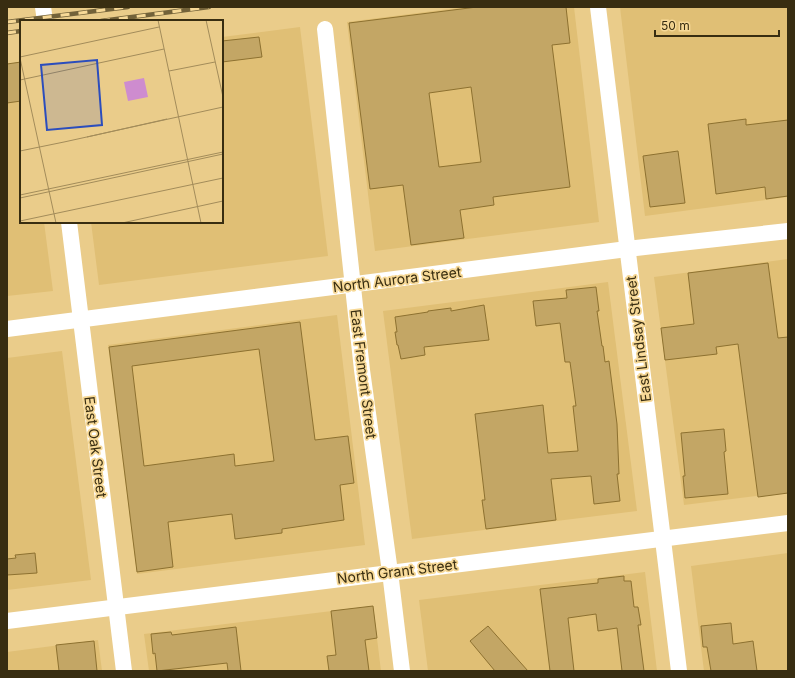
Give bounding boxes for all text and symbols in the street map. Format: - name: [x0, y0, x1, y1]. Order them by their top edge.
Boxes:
- scale bar: [655, 12, 779, 38]
- text: 50 m: [661, 18, 690, 33]
- inset map: [20, 20, 223, 223]
- street label: North Aurora Street: [332, 263, 463, 295]
- street label: East Lindsay Street: [622, 275, 654, 403]
- street label: East Fremont Street: [348, 308, 380, 440]
- street label: East Oak Street: [81, 395, 111, 499]
- street label: North Grant Street: [336, 555, 459, 587]

